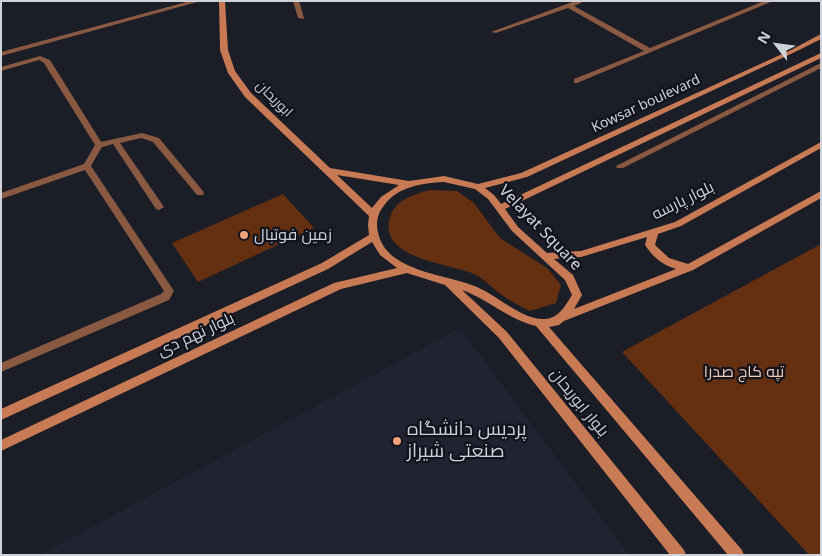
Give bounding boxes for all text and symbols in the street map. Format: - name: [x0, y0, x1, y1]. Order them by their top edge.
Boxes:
- north arrow: [752, 20, 802, 70]
- text: N: [752, 28, 775, 47]
- street label: Kowsar boulevard: [589, 71, 703, 137]
- street label: ابوریحان: [252, 77, 296, 121]
- street label: بلوار پارسه: [649, 178, 717, 224]
- street label: Velayat Square: [494, 181, 586, 275]
- place label: زمین فوتبال: [254, 225, 332, 245]
- marker: زمین فوتبال: [238, 229, 250, 241]
- street label: بلوار نهم دی: [154, 309, 238, 361]
- park label: تپه کاج صدرا: [704, 362, 784, 382]
- street label: بلوار ابوریحان: [546, 365, 612, 441]
- place label: پردیس دانشگاه صنعتی شیراز: [407, 419, 527, 463]
- marker: پردیس دانشگاه صنعتی شیراز: [391, 435, 403, 447]

